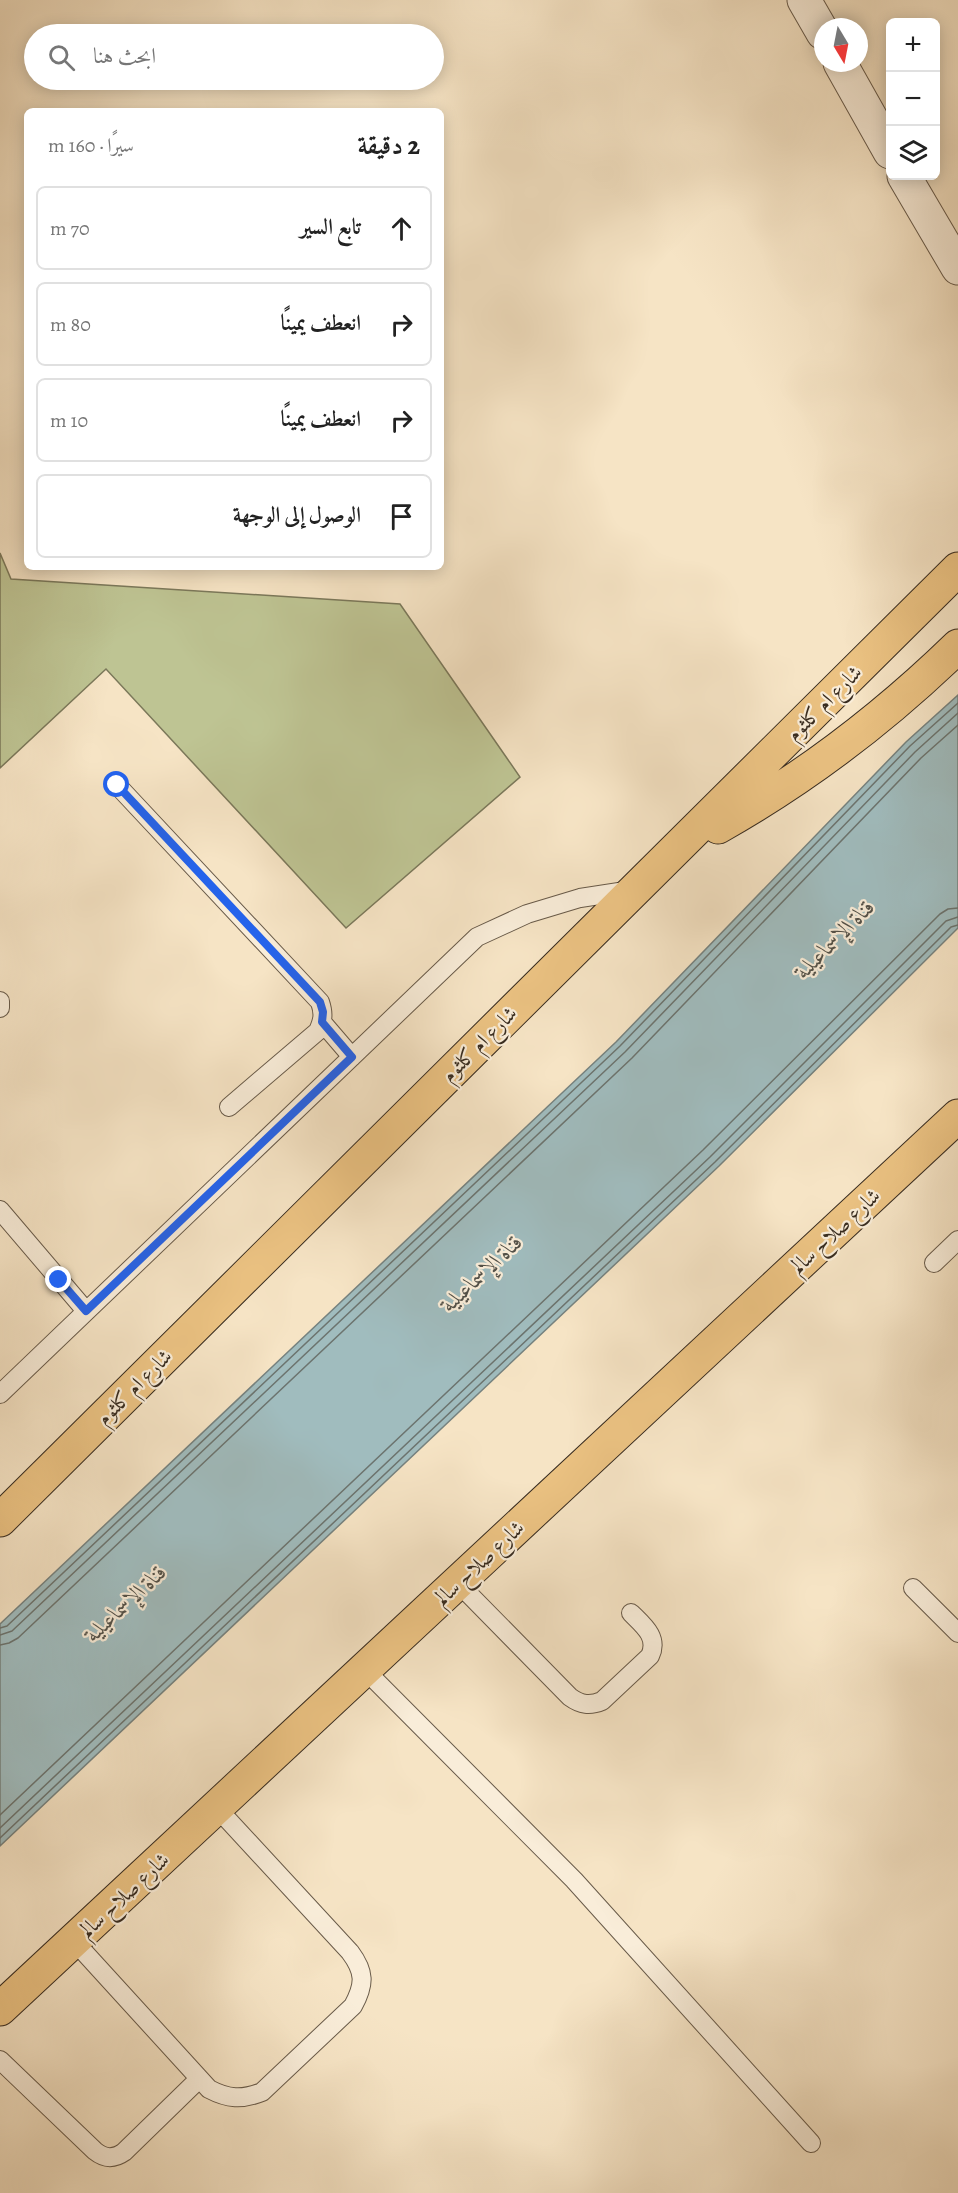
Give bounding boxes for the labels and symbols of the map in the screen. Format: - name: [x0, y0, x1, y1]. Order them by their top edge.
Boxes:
- north arrow: [814, 18, 868, 72]
- street label: شارع ام كلثوم: [780, 659, 871, 750]
- route start: [103, 771, 129, 797]
- water label: قناة الإسماعيلية: [787, 892, 882, 988]
- street label: شارع ام كلثوم: [435, 1000, 526, 1091]
- street label: شارع صلاح سالم: [784, 1182, 890, 1284]
- water label: قناة الإسماعيلية: [433, 1227, 530, 1321]
- route end: [45, 1266, 71, 1292]
- street label: شارع ام كلثوم: [90, 1343, 181, 1434]
- street label: شارع صلاح سالم: [428, 1514, 534, 1616]
- water label: قناة الإسماعيلية: [77, 1557, 174, 1651]
- street label: شارع صلاح سالم: [73, 1846, 179, 1948]

